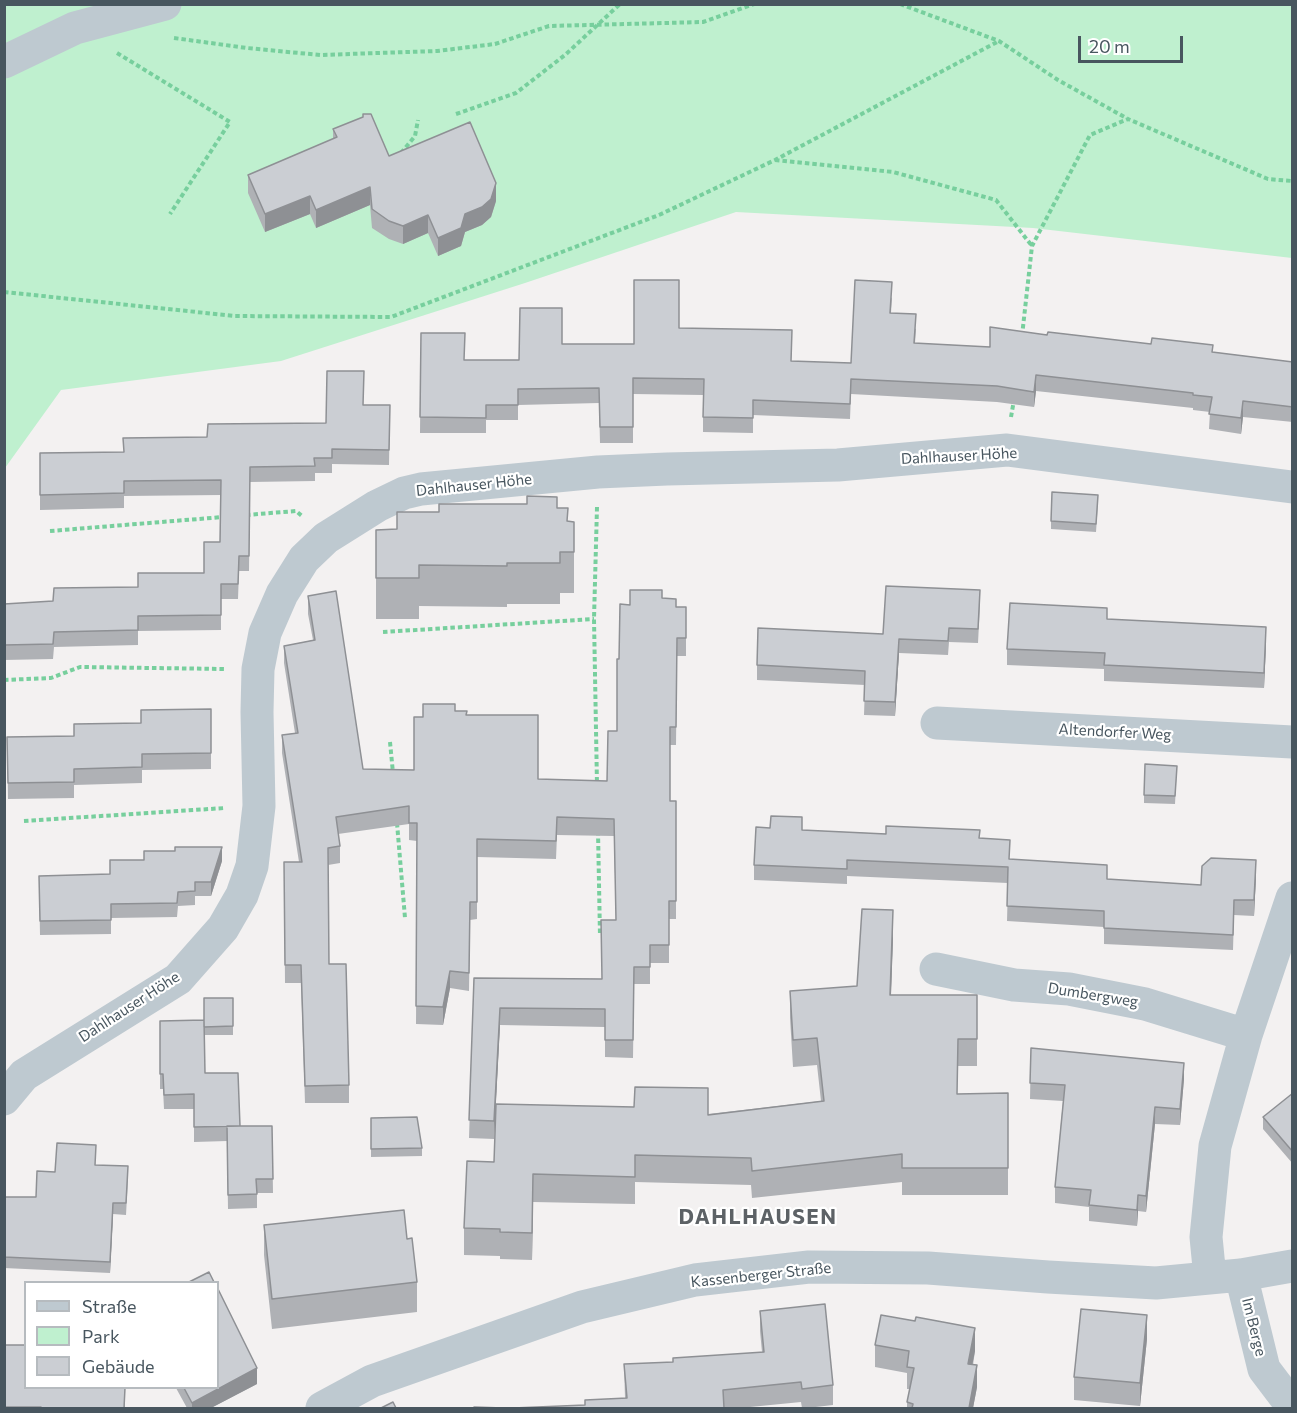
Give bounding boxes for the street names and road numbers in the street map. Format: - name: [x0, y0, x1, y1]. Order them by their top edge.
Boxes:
- street label: Dahlhauser Höhe: [900, 444, 1018, 468]
- street label: Dahlhauser Höhe: [415, 470, 533, 500]
- street label: Altendorfer Weg: [1058, 720, 1172, 744]
- street label: Dahlhauser Höhe: [75, 968, 183, 1046]
- street label: Dumbergweg: [1047, 979, 1139, 1011]
- street label: Kassenberger Straße: [690, 1259, 832, 1291]
- street label: Im Berge: [1238, 1296, 1270, 1358]

